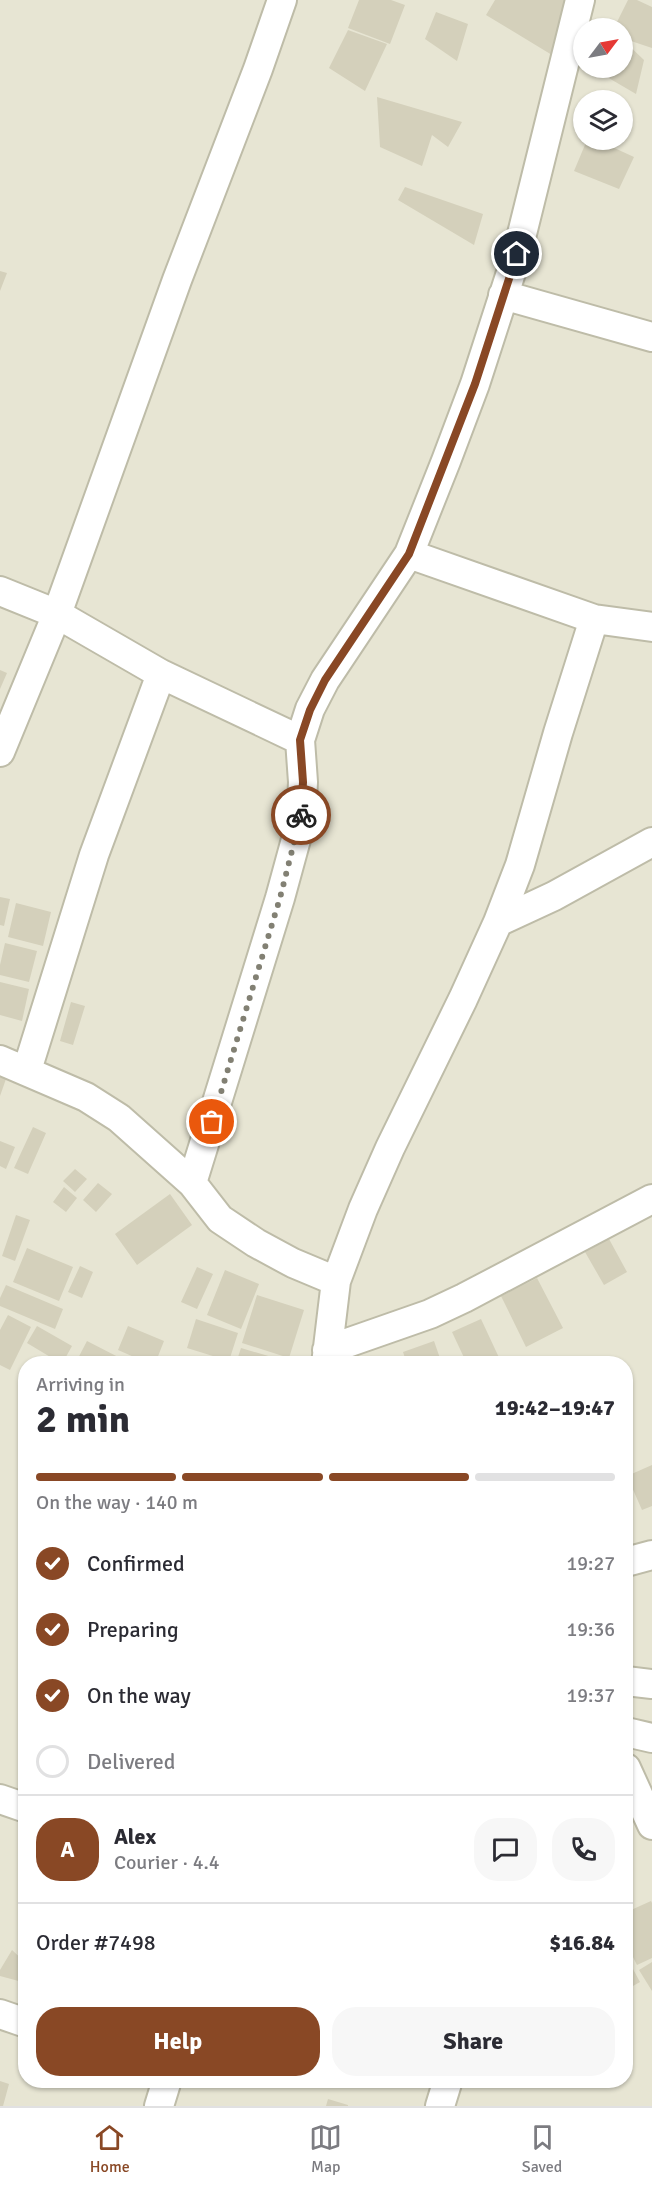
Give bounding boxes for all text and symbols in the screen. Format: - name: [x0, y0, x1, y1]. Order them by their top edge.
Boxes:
- north arrow: [573, 18, 633, 78]
- map controls: [573, 18, 633, 150]
- button: layers: [573, 90, 633, 150]
- pin: [491, 228, 542, 279]
- icon: home: [500, 237, 533, 270]
- courier: [271, 785, 331, 845]
- icon: bike: [285, 799, 318, 832]
- pin: [186, 1096, 237, 1147]
- icon: bag: [195, 1105, 228, 1138]
- text: Arriving in: [36, 1372, 125, 1397]
- text: 19:42–19:47: [495, 1394, 615, 1421]
- text: 2 min: [36, 1395, 130, 1443]
- text: On the way · 140 m: [36, 1490, 198, 1515]
- icon: check: [36, 1547, 69, 1580]
- text: Confirmed: [87, 1550, 185, 1577]
- text: 19:27: [566, 1551, 615, 1576]
- icon: check: [36, 1613, 69, 1646]
- text: Preparing: [87, 1616, 179, 1643]
- text: 19:36: [566, 1617, 615, 1642]
- icon: check: [36, 1679, 69, 1712]
- text: On the way: [87, 1682, 191, 1709]
- text: 19:37: [566, 1683, 615, 1708]
- text: Delivered: [87, 1748, 175, 1775]
- button: chat: [474, 1818, 537, 1881]
- button: phone: [552, 1818, 615, 1881]
- text: Alex: [114, 1823, 156, 1850]
- text: A: [60, 1836, 75, 1863]
- text: Courier · 4.4: [114, 1850, 220, 1875]
- text: Order #7498: [36, 1929, 156, 1956]
- text: $16.84: [549, 1929, 615, 1956]
- button: Help: [36, 2007, 320, 2076]
- button: Share: [332, 2007, 615, 2076]
- tab: Home: [90, 2121, 130, 2177]
- tab: Map: [309, 2121, 342, 2177]
- tab: Saved: [522, 2121, 562, 2177]

